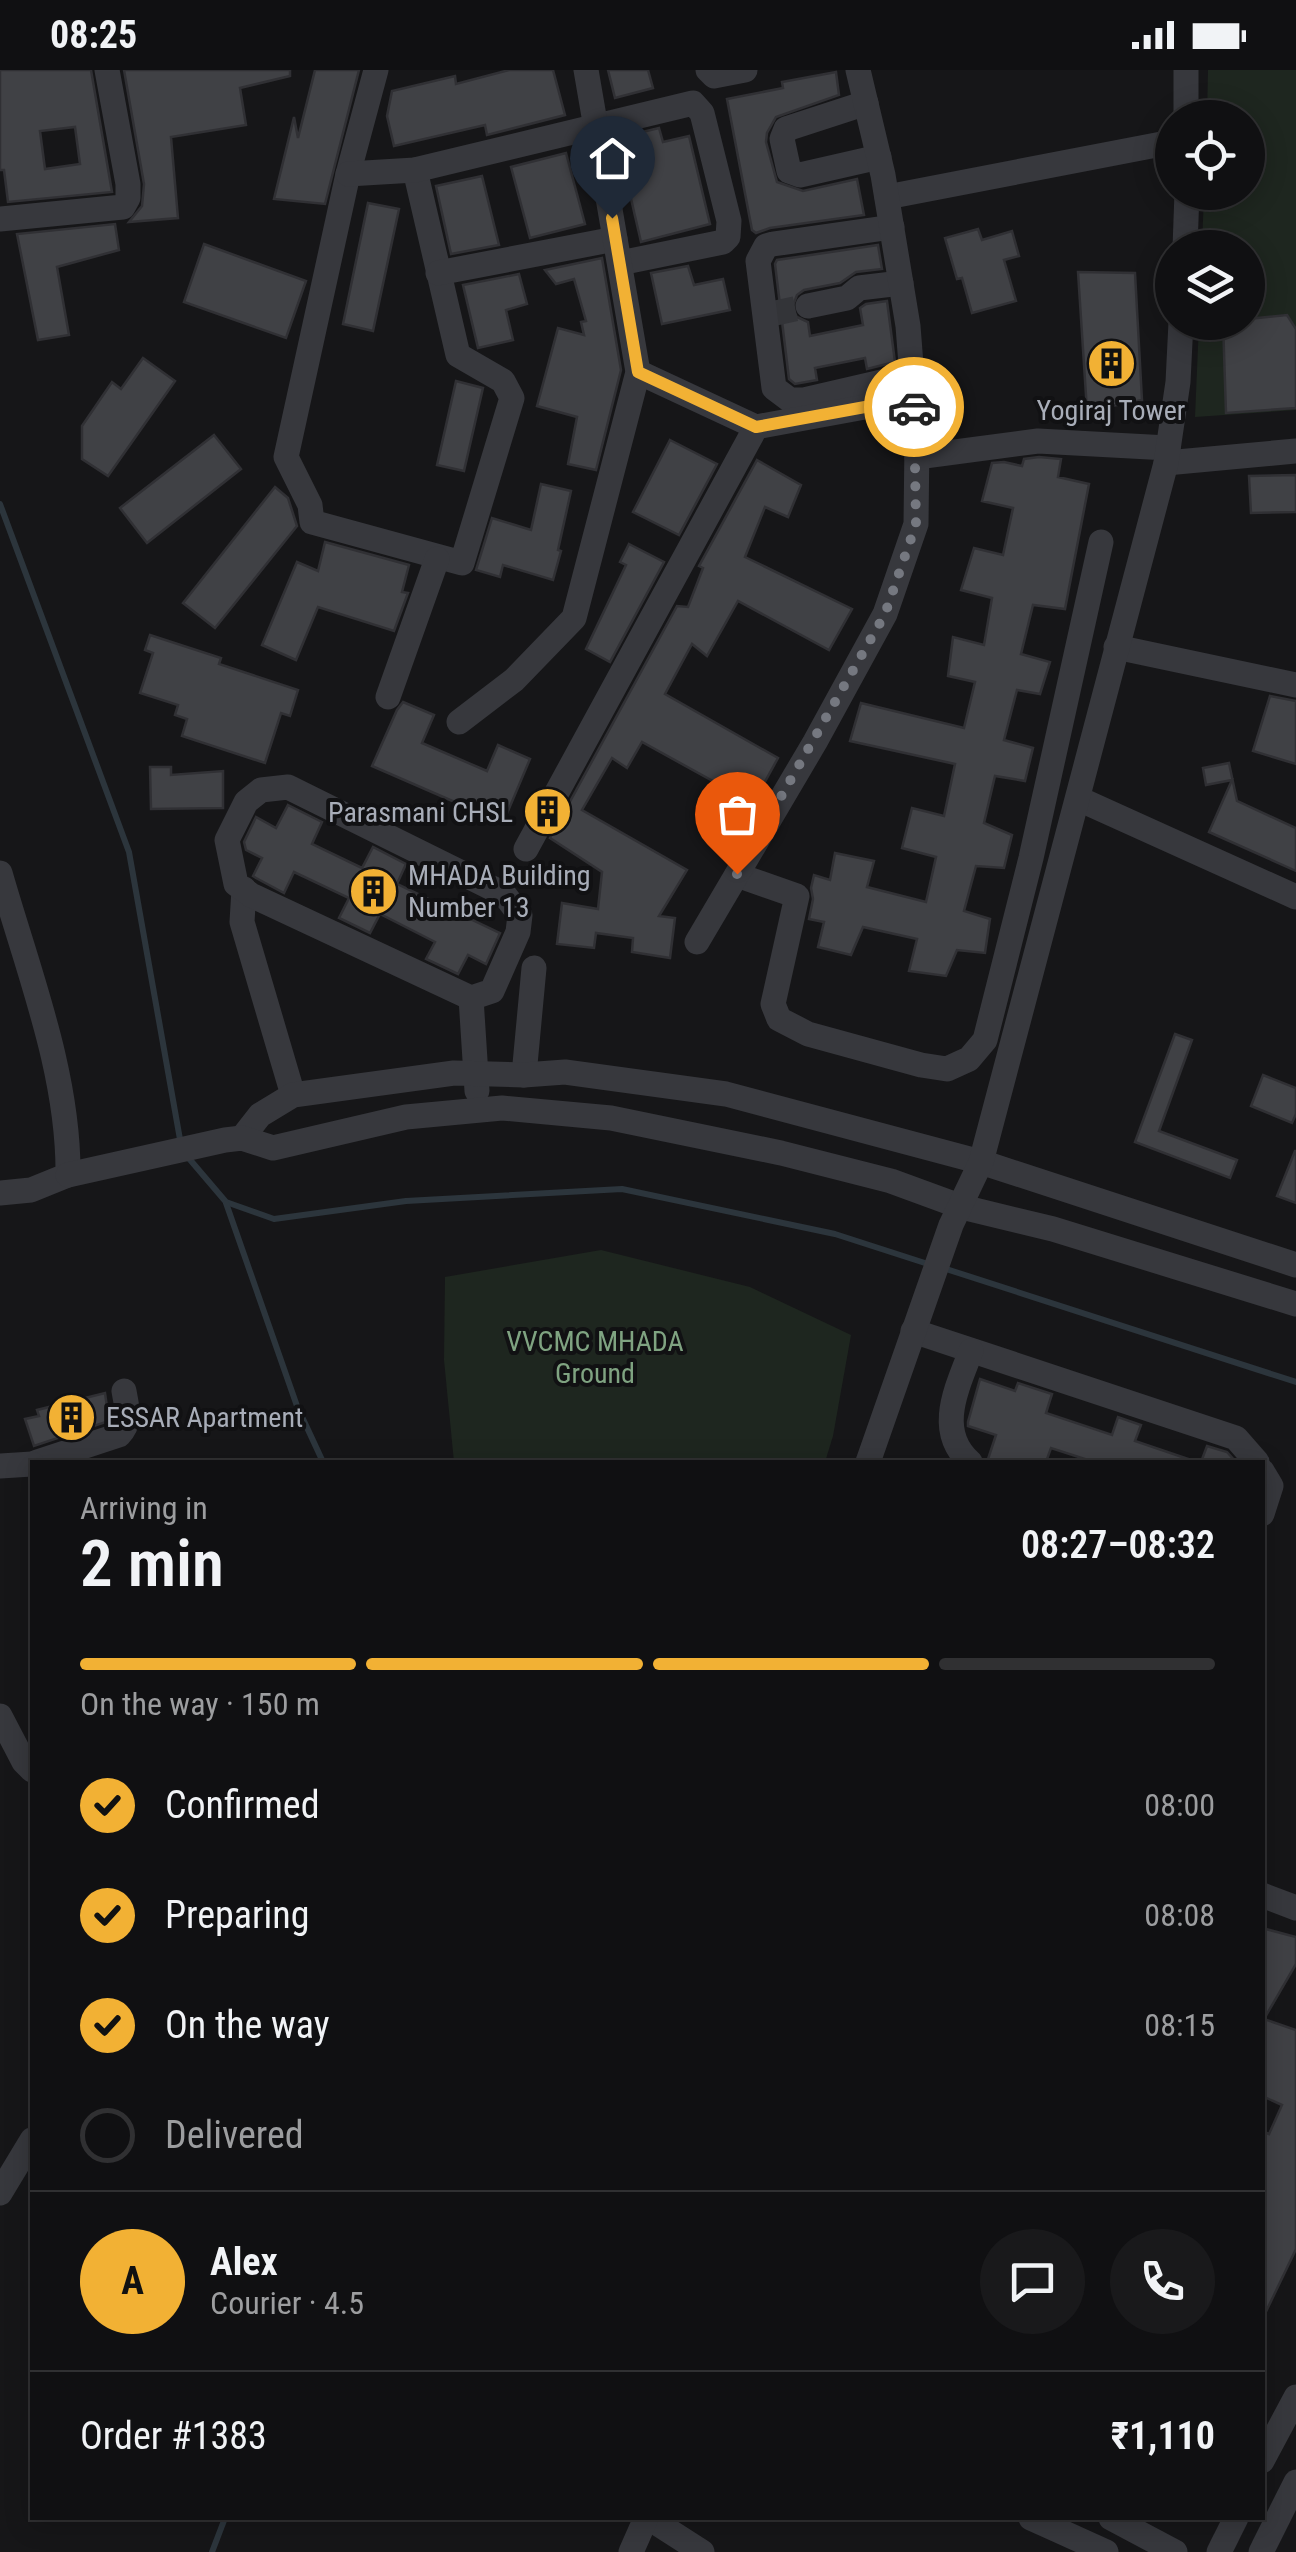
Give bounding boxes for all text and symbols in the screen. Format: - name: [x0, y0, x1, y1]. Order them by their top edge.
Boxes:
- text: 08:25: [50, 13, 137, 57]
- map controls: [1155, 100, 1265, 340]
- button: locate: [1155, 100, 1265, 210]
- pin: [570, 116, 655, 219]
- icon: home: [585, 131, 640, 186]
- button: layers: [1155, 230, 1265, 340]
- building icon: Yogiraj Tower: [1085, 337, 1137, 389]
- courier: [864, 357, 964, 457]
- icon: car: [887, 380, 942, 435]
- place label: Yogiraj Tower: [1037, 394, 1185, 427]
- pin: [695, 772, 780, 875]
- building icon: Parasmani CHSL: [522, 786, 574, 838]
- icon: bag: [710, 787, 765, 842]
- place label: Parasmani CHSL: [328, 796, 513, 829]
- place label: MHADA Building Number 13: [408, 859, 591, 924]
- building icon: MHADA Building Number 13: [347, 865, 399, 917]
- park label: VVCMC MHADA Ground: [506, 1325, 684, 1390]
- building icon: ESSAR Apartment: [45, 1391, 97, 1443]
- place label: ESSAR Apartment: [106, 1401, 303, 1434]
- text: Arriving in: [80, 1489, 208, 1527]
- text: 08:27–08:32: [1021, 1523, 1215, 1567]
- text: 2 min: [80, 1526, 224, 1602]
- text: On the way · 150 m: [80, 1685, 320, 1723]
- icon: check: [80, 1778, 135, 1833]
- text: Confirmed: [165, 1783, 320, 1827]
- text: 08:00: [1144, 1786, 1215, 1824]
- icon: check: [80, 1888, 135, 1943]
- text: Preparing: [165, 1893, 310, 1937]
- text: 08:08: [1144, 1896, 1215, 1934]
- icon: check: [80, 1998, 135, 2053]
- text: On the way: [165, 2003, 330, 2047]
- text: 08:15: [1144, 2006, 1215, 2044]
- text: Delivered: [165, 2113, 304, 2157]
- button: chat: [980, 2229, 1085, 2334]
- button: phone: [1110, 2229, 1215, 2334]
- text: Alex: [210, 2240, 278, 2284]
- text: A: [121, 2259, 144, 2303]
- text: Courier · 4.5: [210, 2284, 364, 2322]
- text: Order #1383: [80, 2414, 267, 2458]
- text: ₹1,110: [1111, 2414, 1215, 2458]

